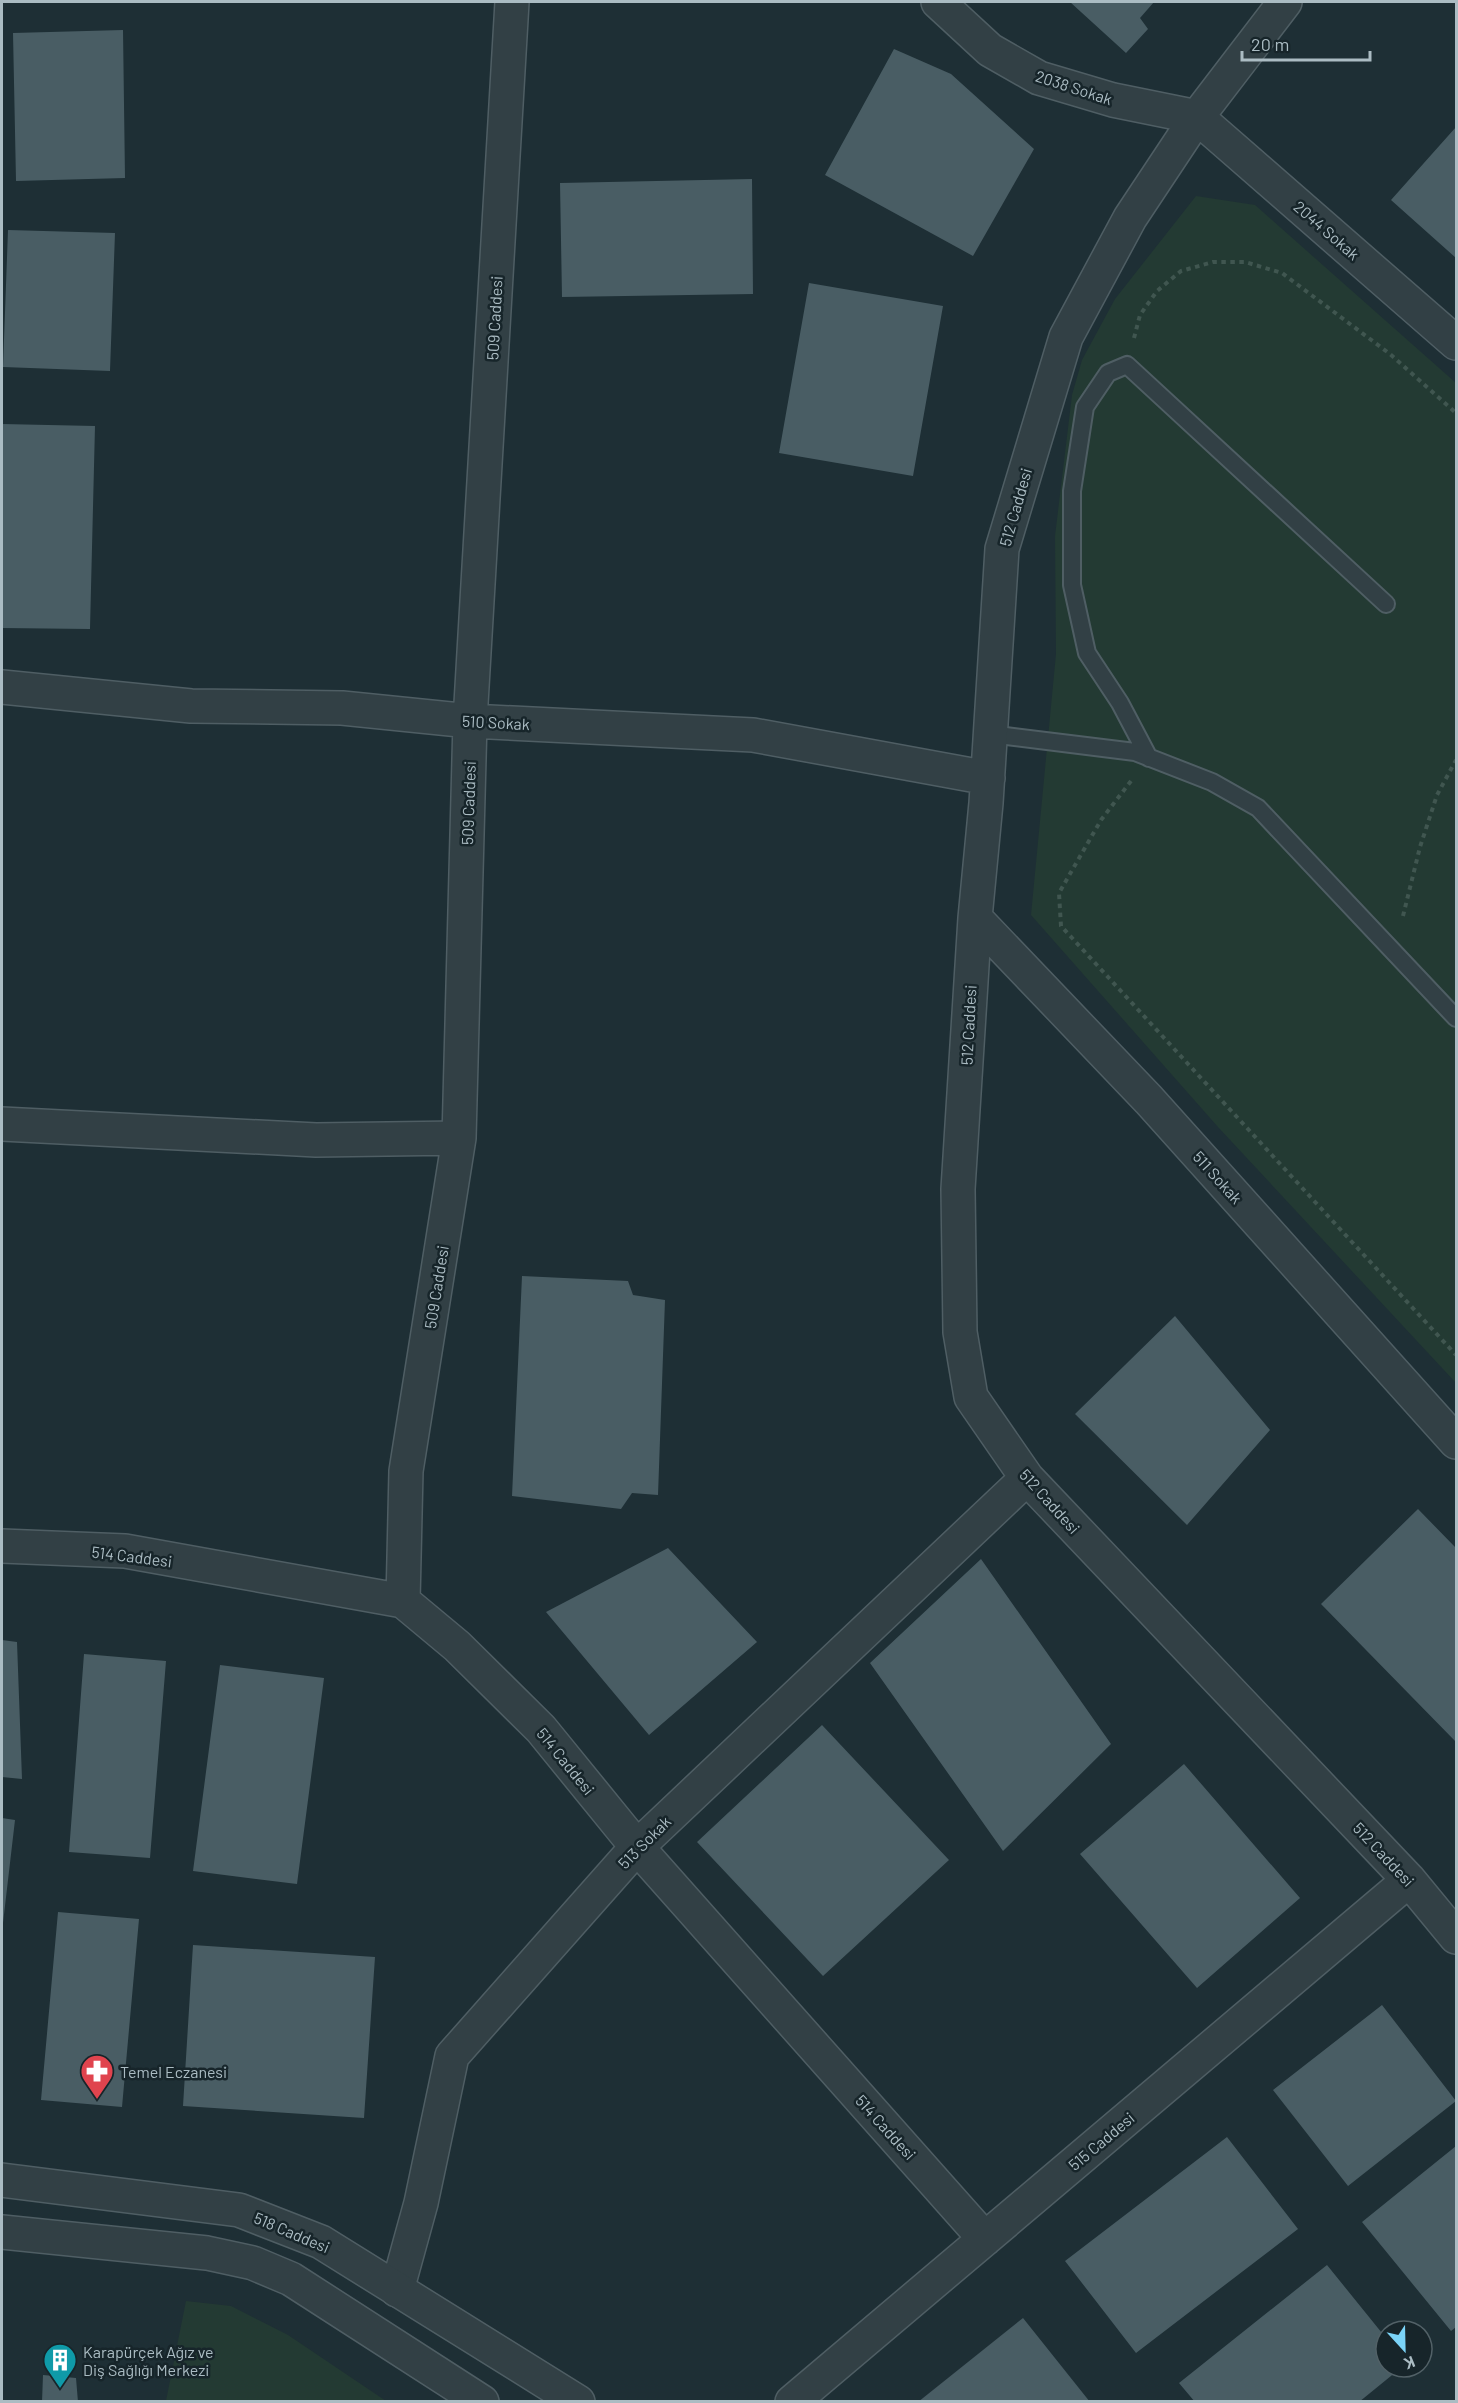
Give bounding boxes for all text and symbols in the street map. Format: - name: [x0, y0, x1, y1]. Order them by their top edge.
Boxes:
- scale bar: [1242, 24, 1370, 62]
- text: 20 m: [1251, 33, 1289, 55]
- street label: 2038 Sokak: [1033, 66, 1115, 108]
- street label: 2044 Sokak: [1290, 196, 1364, 264]
- street label: 509 Caddesi: [482, 275, 506, 361]
- street label: 512 Caddesi: [995, 466, 1035, 548]
- street label: 510 Sokak: [462, 711, 530, 733]
- street label: 509 Caddesi: [457, 761, 479, 845]
- street label: 512 Caddesi: [956, 984, 980, 1066]
- street label: 511 Sokak: [1189, 1147, 1247, 1207]
- street label: 509 Caddesi: [420, 1244, 452, 1330]
- street label: 512 Caddesi: [1016, 1465, 1084, 1537]
- street label: 514 Caddesi: [91, 1542, 173, 1570]
- street label: 514 Caddesi: [533, 1724, 599, 1798]
- street label: 513 Sokak: [614, 1812, 674, 1872]
- street label: 512 Caddesi: [1350, 1818, 1418, 1890]
- pharmacy icon: Temel Eczanesi: [79, 2053, 115, 2100]
- place label: Temel Eczanesi: [120, 2062, 227, 2081]
- street label: 514 Caddesi: [852, 2091, 920, 2163]
- street label: 515 Caddesi: [1064, 2108, 1138, 2174]
- street label: 518 Caddesi: [251, 2208, 333, 2256]
- north arrow: [1374, 2319, 1434, 2379]
- building icon: Karapürçek Ağız ve Diş Sağlığı Merkezi: [42, 2342, 78, 2389]
- place label: Karapürçek Ağız ve Diş Sağlığı Merkezi: [83, 2342, 214, 2379]
- text: K: [1402, 2353, 1418, 2374]

